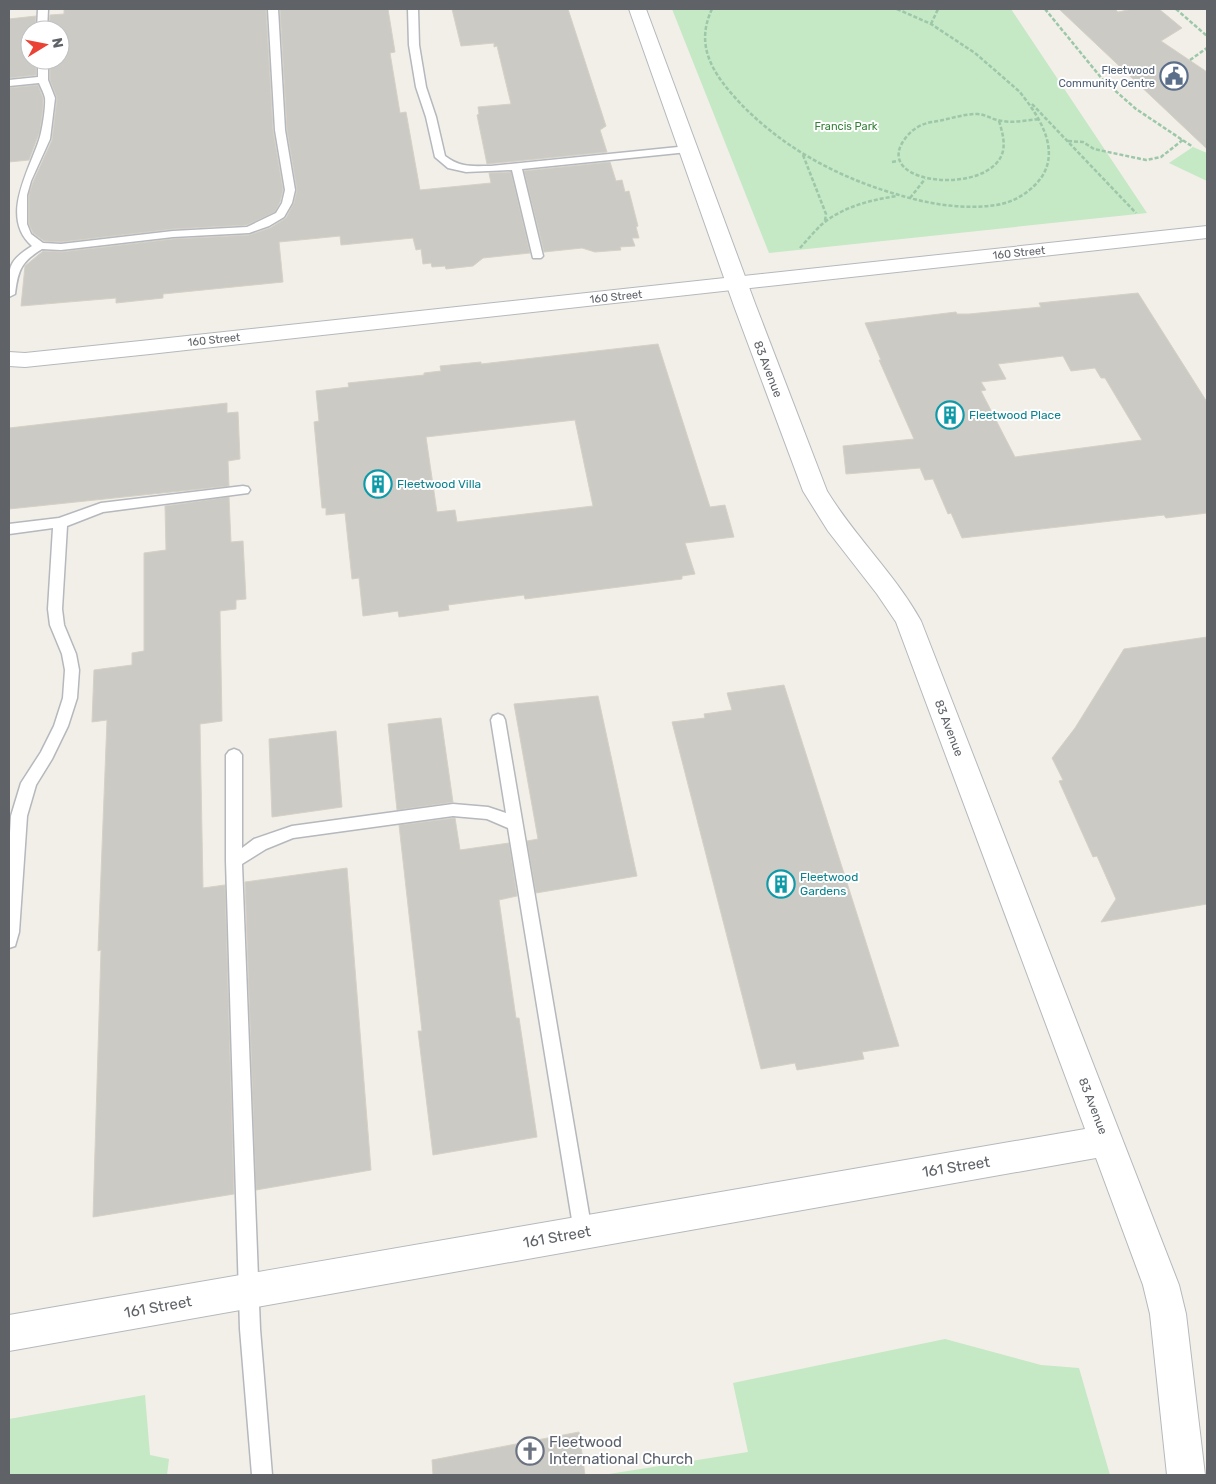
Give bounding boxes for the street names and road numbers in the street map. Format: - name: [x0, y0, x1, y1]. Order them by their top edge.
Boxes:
- street label: 160 Street: [992, 244, 1047, 262]
- street label: 160 Street: [589, 288, 644, 306]
- street label: 160 Street: [187, 331, 242, 349]
- street label: 83 Avenue: [751, 339, 785, 400]
- street label: 83 Avenue: [932, 698, 966, 759]
- street label: 83 Avenue: [1076, 1076, 1110, 1137]
- street label: 161 Street: [921, 1153, 991, 1181]
- street label: 161 Street: [522, 1222, 592, 1252]
- street label: 161 Street: [123, 1292, 193, 1322]

